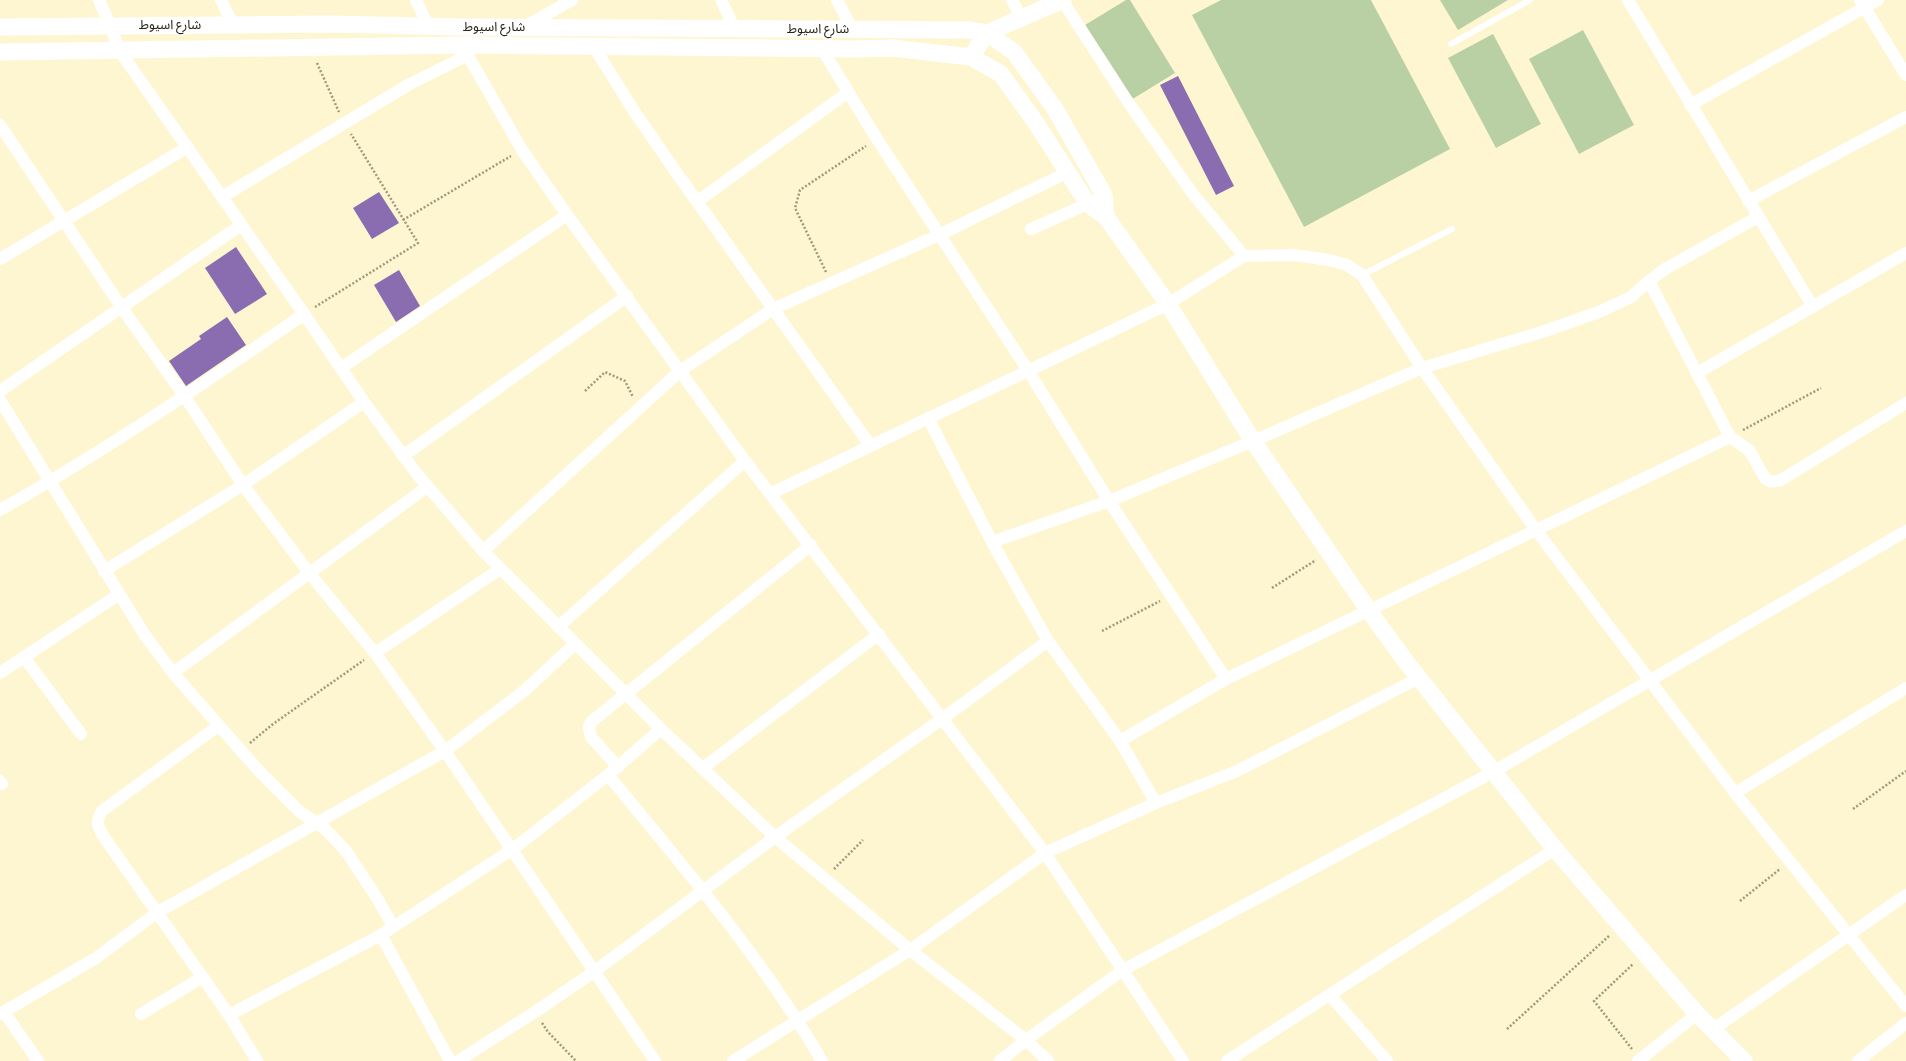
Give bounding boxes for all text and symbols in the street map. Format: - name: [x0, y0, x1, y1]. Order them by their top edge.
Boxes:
- street label: شارع اسيوط: [139, 16, 201, 35]
- street label: شارع اسيوط: [463, 18, 525, 37]
- street label: شارع اسيوط: [787, 20, 849, 39]

